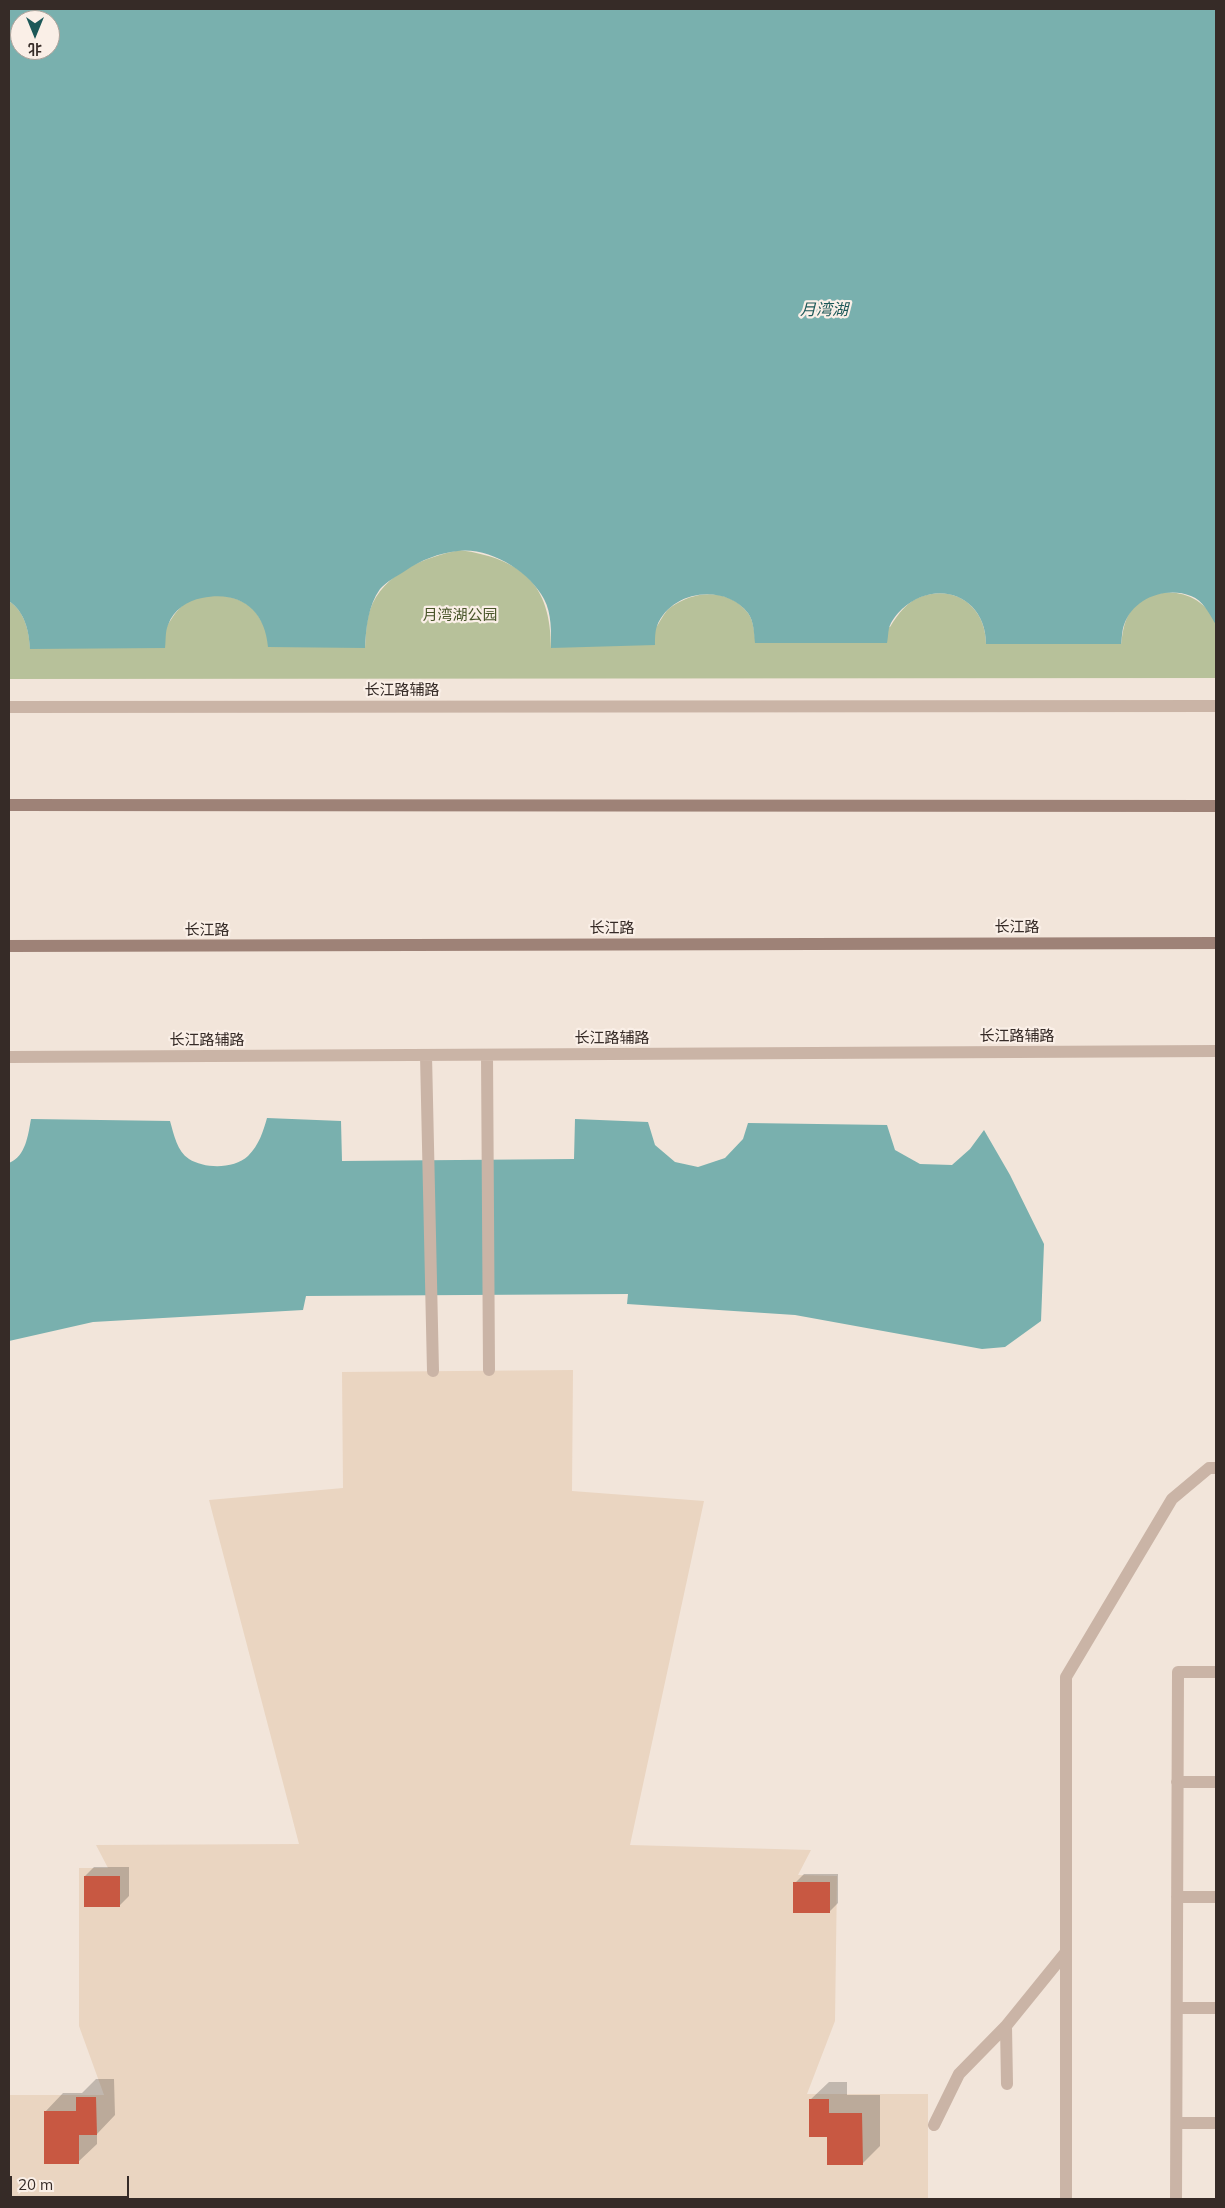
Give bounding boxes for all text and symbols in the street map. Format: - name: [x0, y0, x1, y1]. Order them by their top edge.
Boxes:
- north arrow: [10, 10, 60, 60]
- text: 北: [28, 40, 42, 58]
- water label: 月湾湖: [800, 300, 848, 320]
- park label: 月湾湖公园: [423, 606, 497, 624]
- street label: 长江路辅路: [365, 681, 439, 699]
- street label: 长江路: [995, 918, 1039, 936]
- street label: 长江路: [590, 919, 634, 937]
- street label: 长江路: [185, 921, 229, 939]
- street label: 长江路辅路: [980, 1027, 1054, 1045]
- street label: 长江路辅路: [575, 1029, 649, 1047]
- street label: 长江路辅路: [170, 1031, 244, 1049]
- scale bar: [12, 2166, 131, 2198]
- text: 20 m: [18, 2175, 53, 2194]

